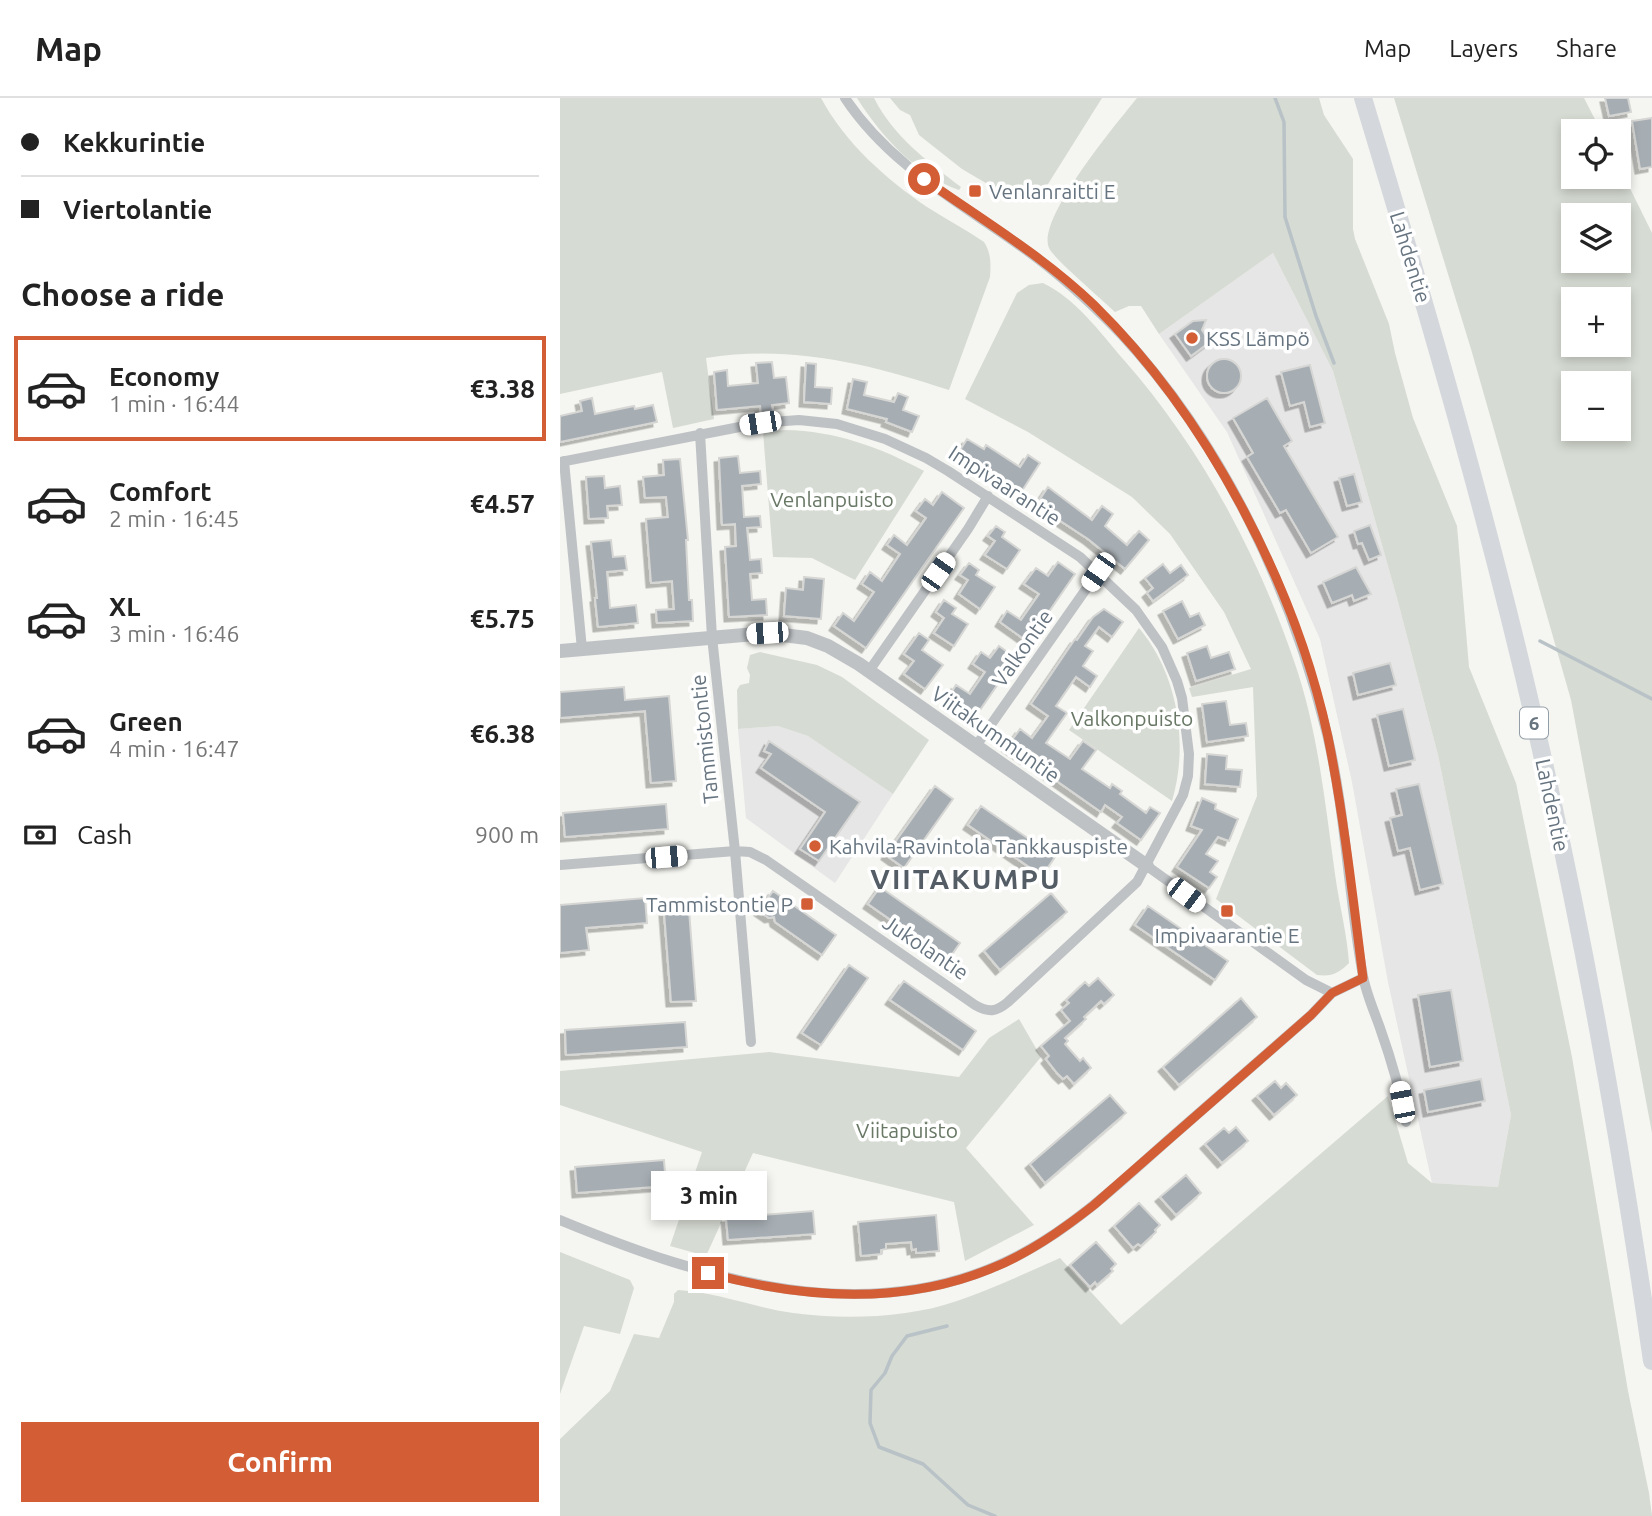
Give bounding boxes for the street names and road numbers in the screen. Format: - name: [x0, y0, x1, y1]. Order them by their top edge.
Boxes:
- street label: Lahdentie: [1386, 208, 1436, 306]
- street label: Impivaarantie: [945, 440, 1065, 530]
- street label: Valkontie: [987, 605, 1057, 691]
- street label: Tammistontie: [685, 673, 723, 805]
- street label: Viitakummuntie: [927, 681, 1065, 787]
- road number: 6: [1520, 708, 1548, 738]
- street label: Lahdentie: [1531, 756, 1575, 854]
- street label: Jukolantie: [879, 910, 973, 984]

